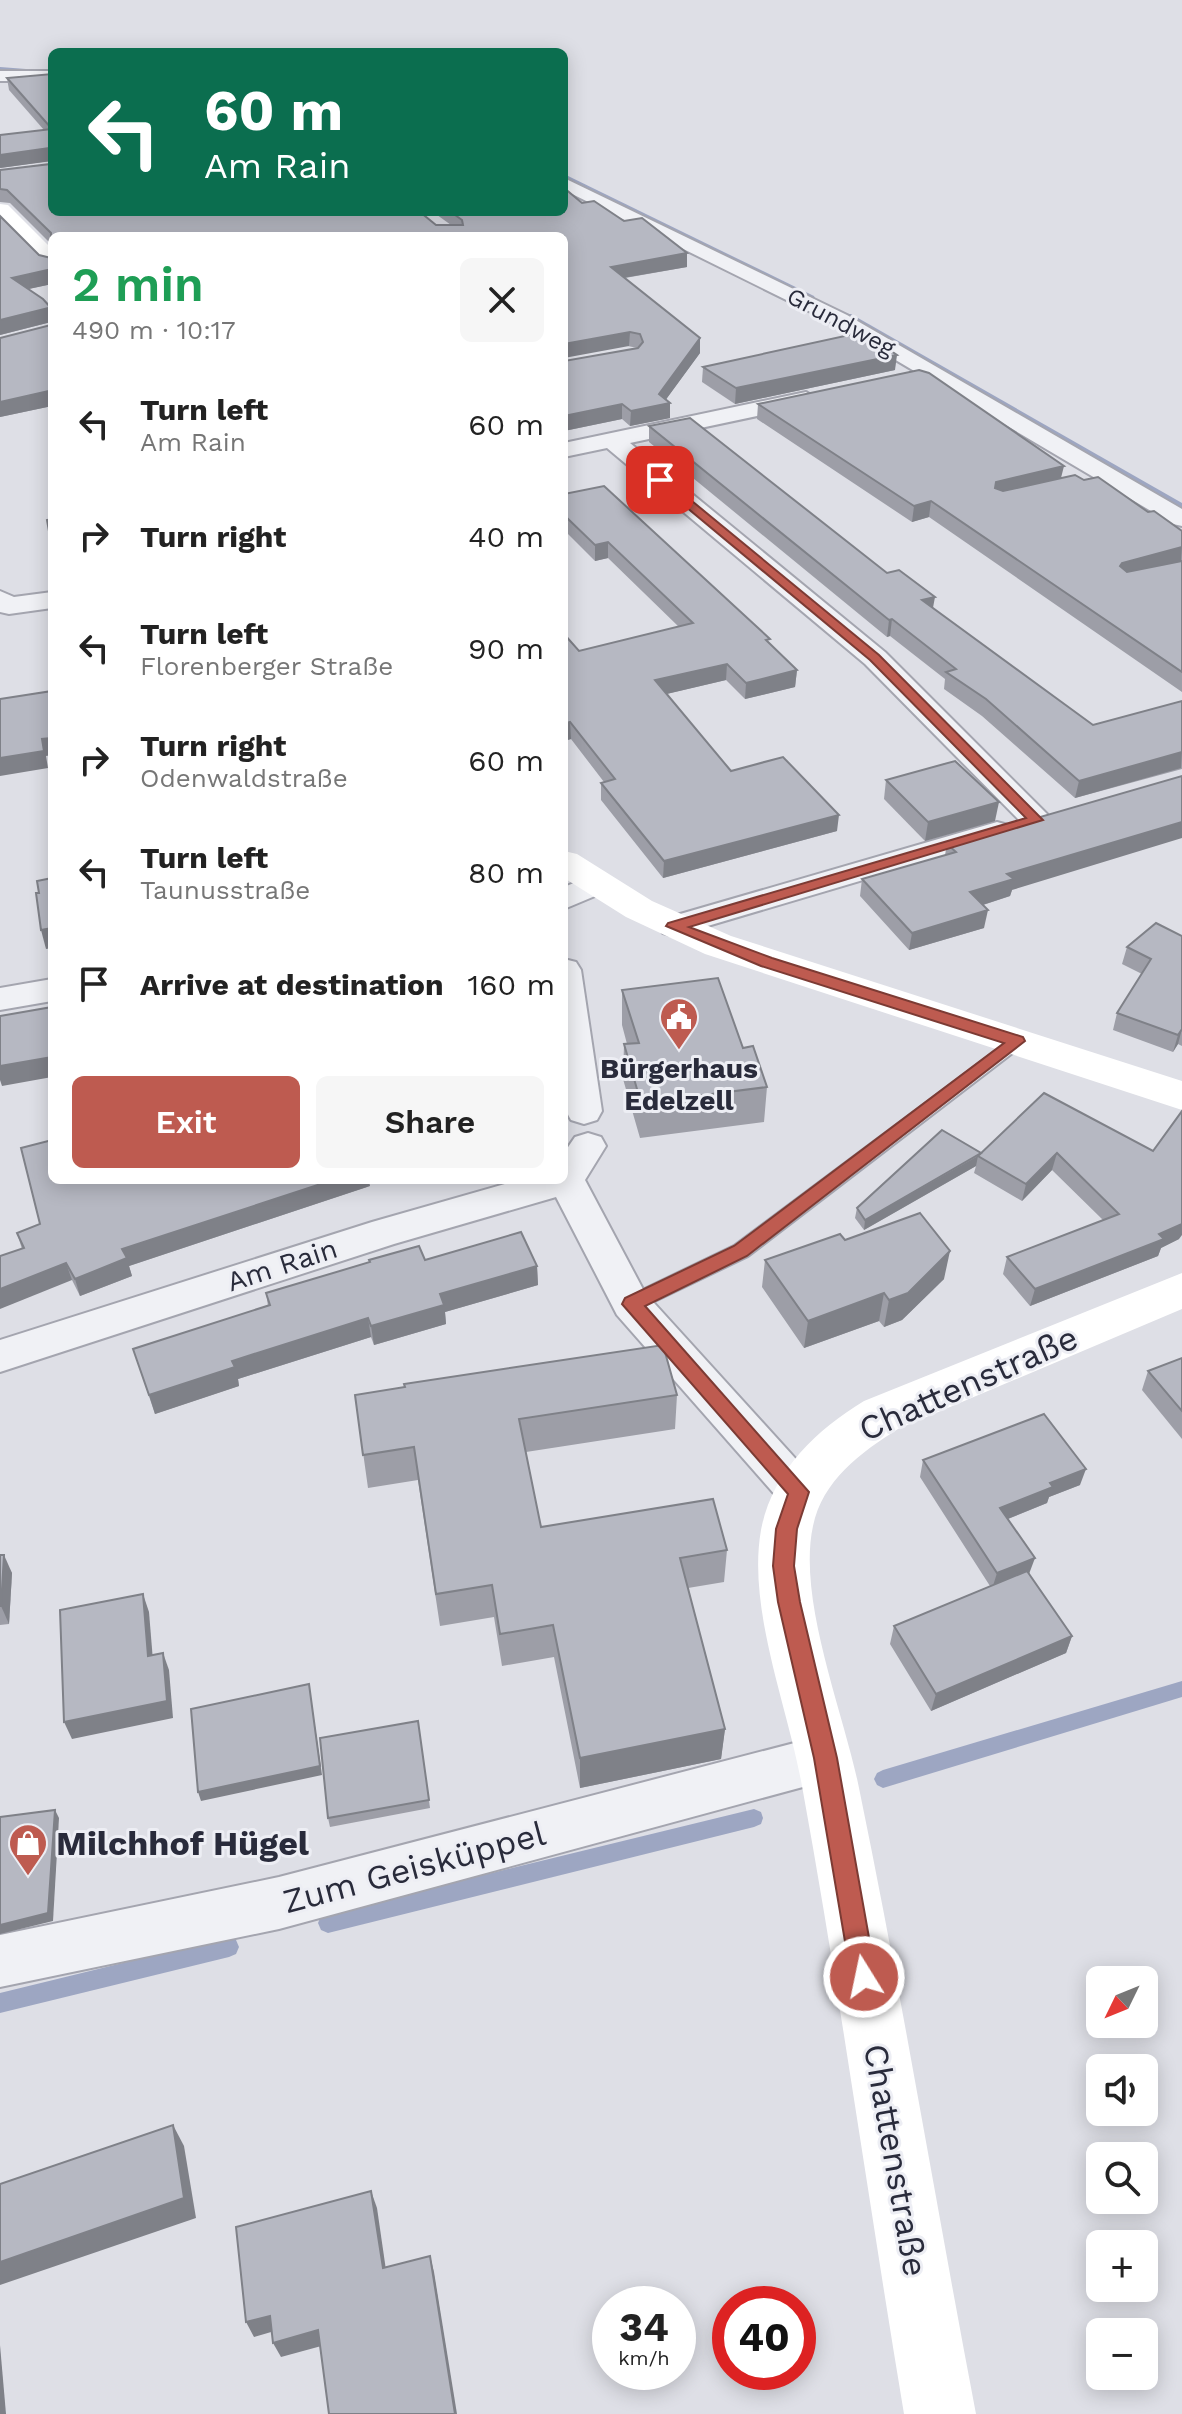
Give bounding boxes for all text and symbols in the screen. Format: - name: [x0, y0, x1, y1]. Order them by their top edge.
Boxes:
- text: 60 m: [204, 78, 343, 144]
- icon: left: [72, 80, 176, 184]
- text: Am Rain: [204, 145, 351, 187]
- text: 2 min: [72, 256, 204, 313]
- button: close: [460, 258, 544, 342]
- street label: Grundweg: [782, 282, 900, 362]
- text: 490 m · 10:17: [72, 315, 236, 345]
- text: Turn left: [140, 392, 268, 427]
- icon: left: [72, 402, 116, 446]
- text: 60 m: [468, 407, 544, 442]
- text: Am Rain: [140, 427, 246, 457]
- pin: [626, 446, 694, 514]
- icon: arrive: [638, 458, 682, 502]
- icon: right: [72, 514, 116, 558]
- text: Turn right: [140, 519, 286, 554]
- text: 40 m: [468, 519, 544, 554]
- text: Turn left: [140, 616, 268, 651]
- icon: left: [72, 626, 116, 670]
- text: 90 m: [468, 631, 544, 666]
- text: Florenberger Straße: [140, 651, 393, 681]
- text: Turn right: [140, 728, 286, 763]
- icon: right: [72, 738, 116, 782]
- text: 60 m: [468, 743, 544, 778]
- text: Odenwaldstraße: [140, 763, 348, 793]
- text: Turn left: [140, 840, 268, 875]
- icon: left: [72, 850, 116, 894]
- text: 80 m: [468, 855, 544, 890]
- text: Taunusstraße: [140, 875, 310, 905]
- icon: arrive: [72, 962, 116, 1006]
- text: Arrive at destination: [140, 967, 444, 1002]
- text: 160 m: [468, 967, 555, 1002]
- public building icon: Bürgerhaus Edelzell: [658, 996, 700, 1051]
- place label: Bürgerhaus Edelzell: [600, 1052, 758, 1117]
- button: Exit: [72, 1076, 300, 1168]
- button: Share: [316, 1076, 544, 1168]
- street label: Am Rain: [223, 1232, 341, 1298]
- street label: Chattenstraße: [852, 1317, 1084, 1449]
- street label: Zum Geisküppel: [278, 1813, 550, 1921]
- shop icon: Milchhof Hügel: [7, 1822, 49, 1877]
- place label: Milchhof Hügel: [56, 1823, 310, 1863]
- position arrow: [822, 1935, 906, 2019]
- north arrow: [1086, 1966, 1158, 2038]
- map controls: [1086, 1966, 1158, 2390]
- street label: Chattenstraße: [856, 2041, 936, 2279]
- button: sound: [1086, 2054, 1158, 2126]
- button: search: [1086, 2142, 1158, 2214]
- button: +: [1086, 2230, 1158, 2302]
- speed limit sign: 40: [712, 2286, 816, 2390]
- text: 34: [619, 2304, 669, 2351]
- button: −: [1086, 2318, 1158, 2390]
- text: km/h: [618, 2346, 670, 2370]

